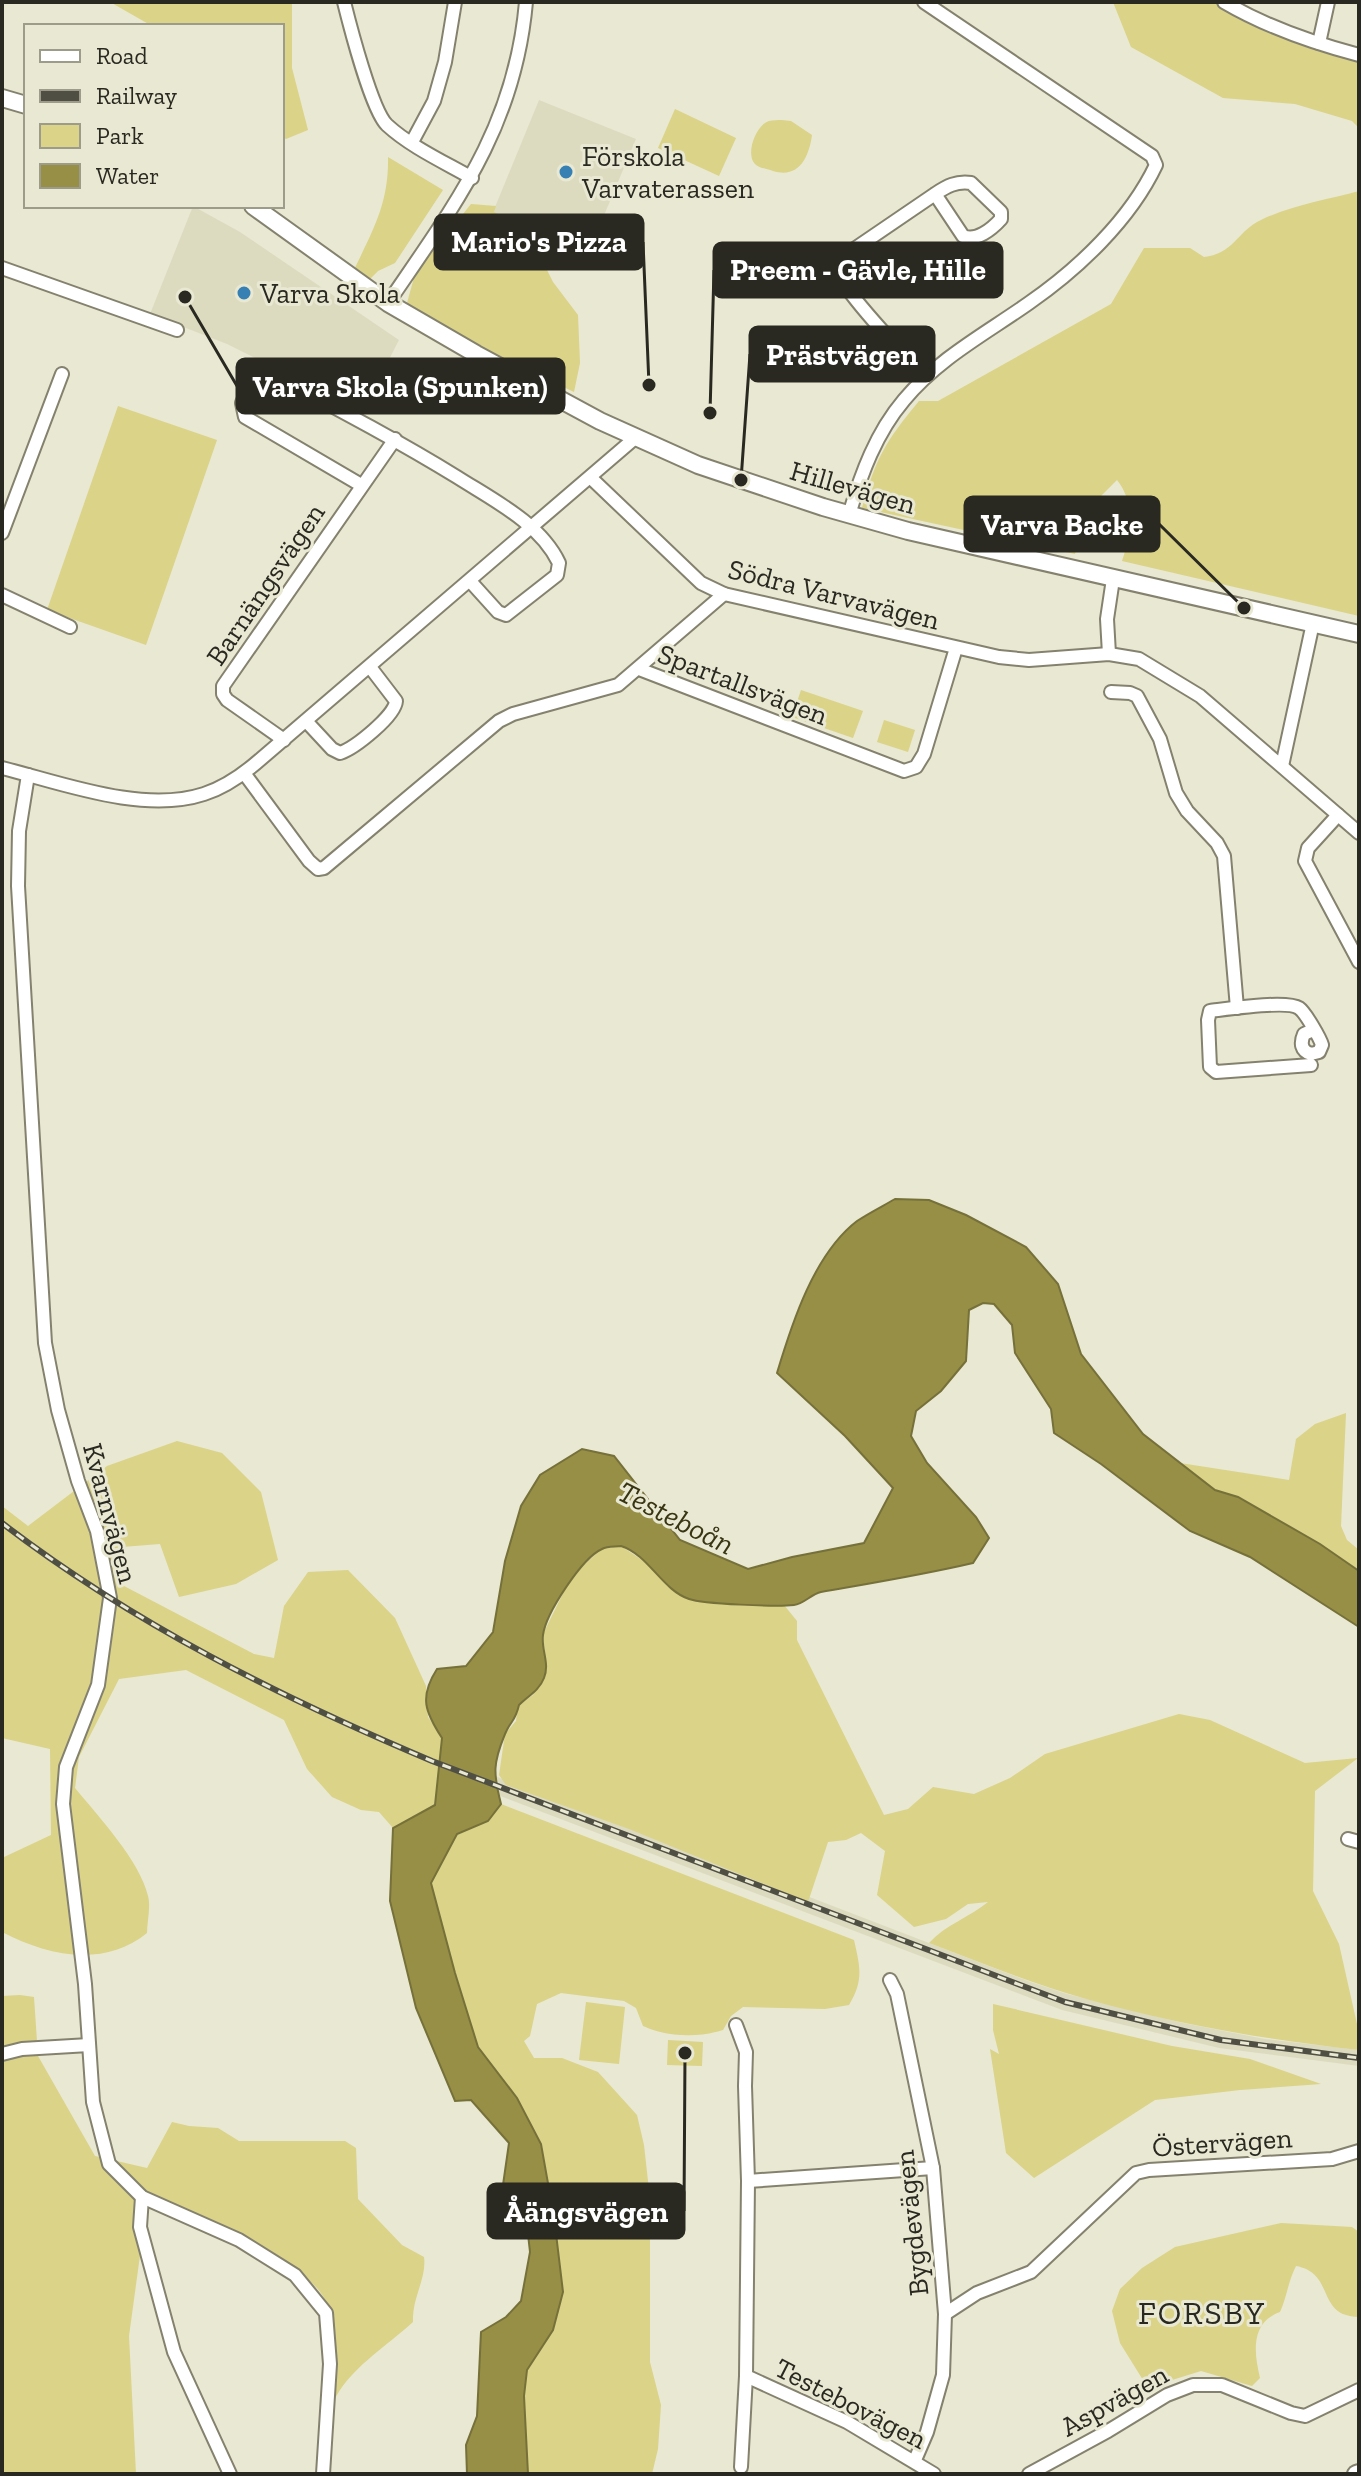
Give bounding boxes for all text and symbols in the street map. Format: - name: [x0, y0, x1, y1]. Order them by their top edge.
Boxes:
- legend: [24, 24, 284, 208]
- text: Road: [96, 41, 148, 70]
- text: Railway: [96, 81, 178, 110]
- text: Park: [96, 121, 144, 150]
- place label: Förskola Varvaterassen: [581, 140, 754, 205]
- text: Water: [96, 161, 159, 190]
- marker: Förskola Varvaterassen: [557, 163, 575, 181]
- callout: Mario's Pizza: [435, 215, 643, 269]
- text: Mario's Pizza: [451, 224, 627, 260]
- callout: Preem - Gävle, Hille: [714, 243, 1002, 297]
- text: Preem - Gävle, Hille: [730, 252, 986, 288]
- place label: Varva Skola: [259, 277, 401, 310]
- marker: Varva Skola: [235, 284, 253, 302]
- callout: Prästvägen: [750, 327, 934, 381]
- text: Prästvägen: [766, 337, 918, 373]
- callout: Varva Skola (Spunken): [237, 359, 564, 413]
- text: Varva Skola (Spunken): [252, 369, 548, 405]
- street label: Hillevägen: [786, 454, 919, 521]
- street label: Barnängsvägen: [199, 497, 332, 671]
- callout: Varva Backe: [965, 497, 1159, 551]
- text: Varva Backe: [981, 507, 1143, 543]
- street label: Södra Varvavägen: [725, 552, 943, 637]
- street label: Spartallsvägen: [653, 637, 832, 732]
- street label: Kvarnvägen: [76, 1439, 145, 1587]
- water label: Testeboån: [612, 1473, 740, 1563]
- street label: Östervägen: [1151, 2121, 1293, 2164]
- street label: Bygdevägen: [887, 2148, 936, 2297]
- callout: Åängsvägen: [488, 2184, 684, 2238]
- text: Åängsvägen: [504, 2194, 668, 2230]
- district label: FORSBY: [1138, 2294, 1266, 2332]
- street label: Testebovägen: [769, 2351, 932, 2456]
- street label: Aspvägen: [1055, 2357, 1174, 2443]

